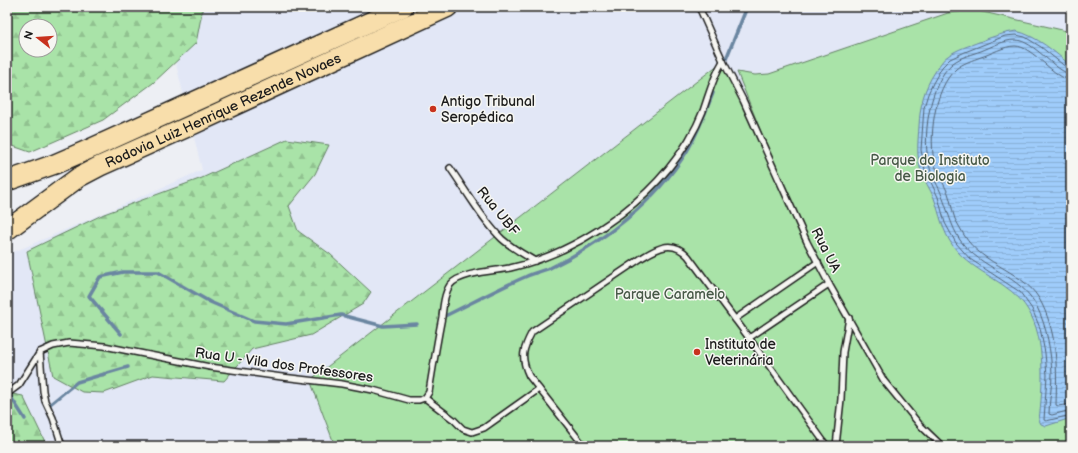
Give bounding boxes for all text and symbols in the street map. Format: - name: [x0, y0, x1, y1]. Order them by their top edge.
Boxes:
- north arrow: [18, 18, 58, 58]
- text: N: [21, 29, 36, 41]
- street label: Rodovia Luiz Henrique Rezende Novaes: [102, 49, 344, 171]
- place label: Antigo Tribunal Seropédica: [441, 93, 535, 126]
- marker: Antigo Tribunal Seropédica: [428, 104, 438, 114]
- park label: Parque do Instituto de Biologia: [870, 152, 990, 185]
- street label: Rua UBF: [473, 183, 523, 239]
- street label: Rua UA: [808, 225, 845, 276]
- park label: Parque Caramelo: [615, 286, 725, 303]
- place label: Instituto de Veterinária: [705, 336, 776, 369]
- street label: Rua U - Vila dos Professores: [194, 344, 374, 386]
- marker: Instituto de Veterinária: [692, 347, 702, 357]

